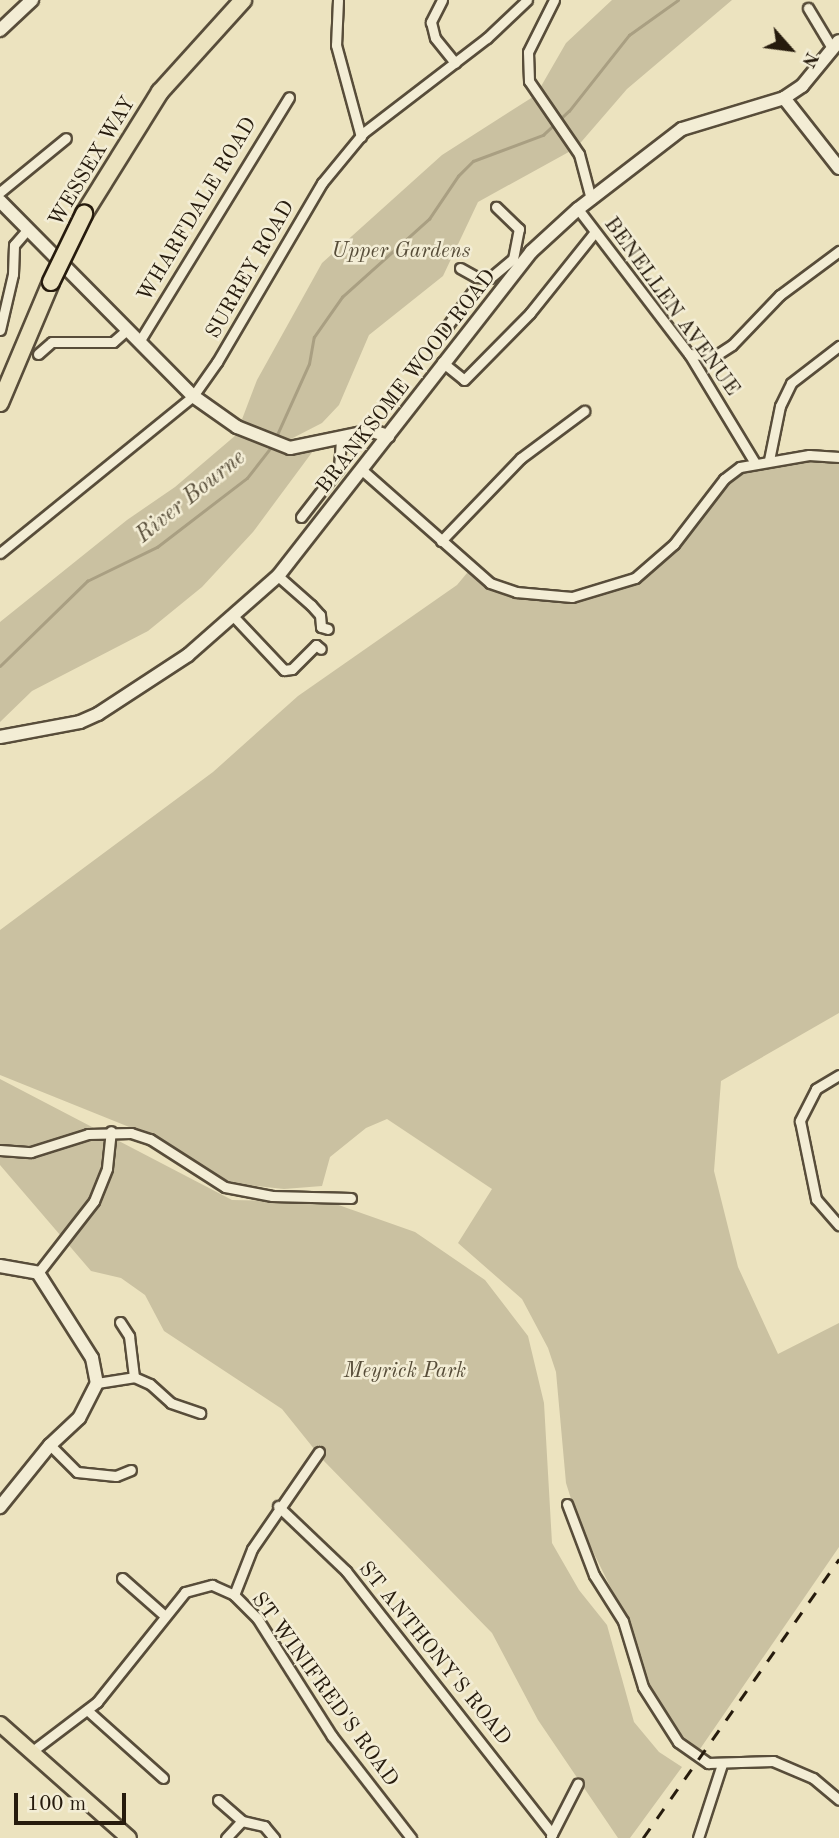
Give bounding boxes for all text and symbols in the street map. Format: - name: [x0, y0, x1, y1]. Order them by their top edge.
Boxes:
- north arrow: [755, 14, 825, 84]
- text: N: [797, 48, 821, 70]
- street label: WESSEX WAY: [44, 92, 142, 232]
- street label: WHARFDALE ROAD: [133, 113, 263, 307]
- street label: SURREY ROAD: [201, 196, 301, 344]
- street label: BENELLEN AVENUE: [598, 213, 744, 401]
- park label: Upper Gardens: [331, 239, 471, 265]
- street label: BRANKSOME WOOD ROAD: [312, 265, 502, 499]
- water label: River Bourne: [131, 444, 251, 550]
- park label: Meyrick Park: [344, 1359, 466, 1385]
- street label: ST ANTHONY'S ROAD: [352, 1557, 516, 1751]
- street label: ST WINIFRED'S ROAD: [245, 1588, 403, 1792]
- scale bar: [18, 1778, 130, 1822]
- text: 100 m: [27, 1794, 86, 1815]

